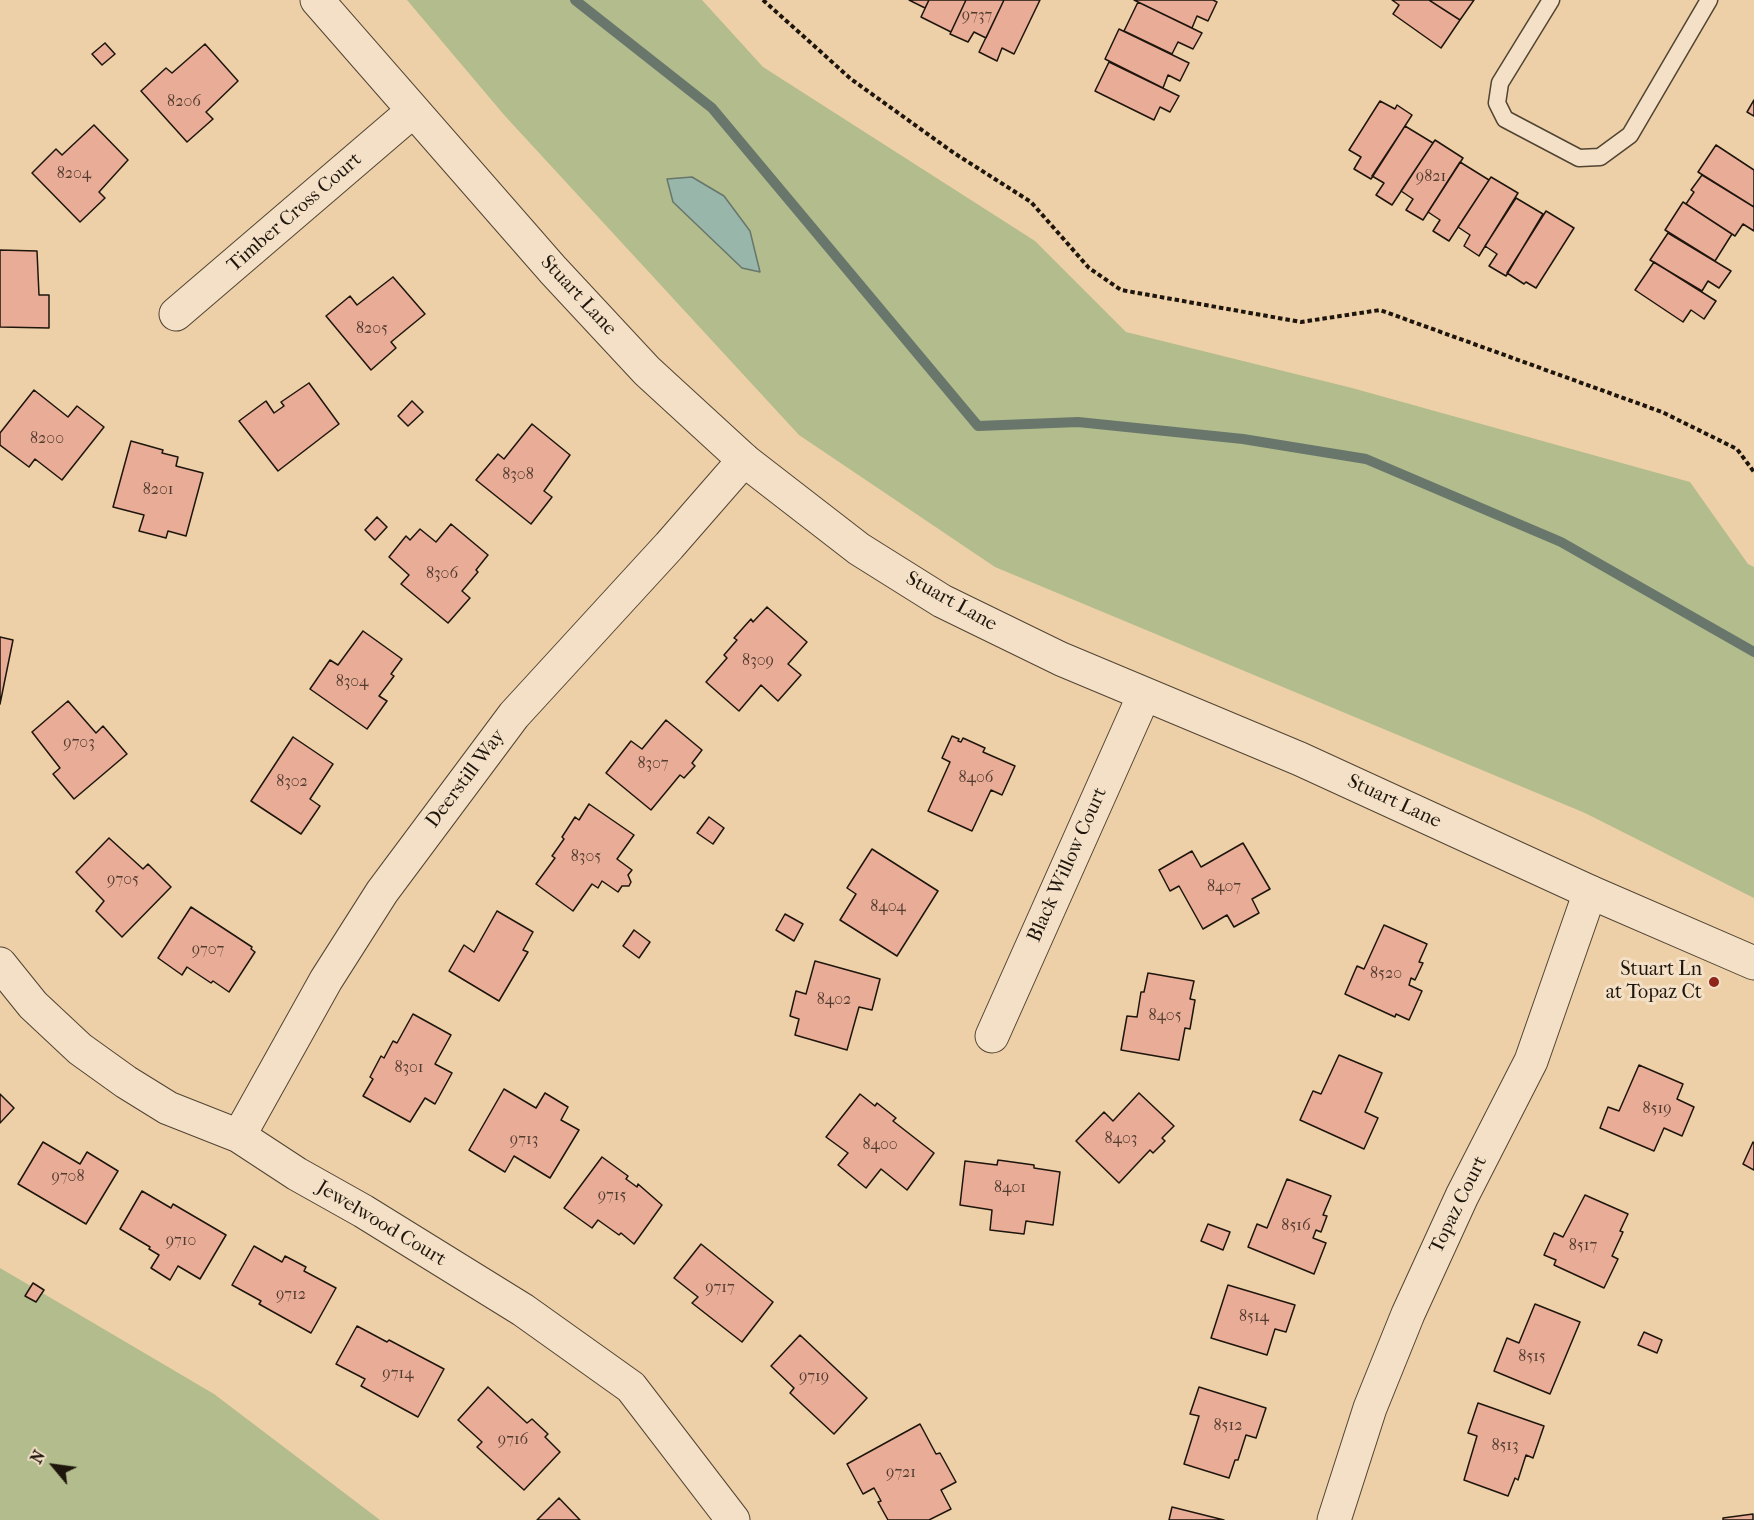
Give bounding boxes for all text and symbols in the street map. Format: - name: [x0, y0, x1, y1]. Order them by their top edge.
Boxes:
- house number: 9737: [962, 6, 992, 26]
- house number: 8206: [167, 92, 201, 112]
- street label: Timber Cross Court: [223, 148, 367, 278]
- house number: 8204: [57, 164, 91, 184]
- house number: 9821: [1416, 167, 1446, 187]
- street label: Stuart Lane: [535, 251, 621, 341]
- house number: 8205: [356, 319, 388, 339]
- house number: 8200: [30, 429, 64, 449]
- house number: 8308: [502, 465, 534, 485]
- house number: 8201: [143, 480, 173, 500]
- house number: 8306: [426, 564, 458, 584]
- street label: Stuart Lane: [901, 567, 1001, 637]
- house number: 8309: [742, 651, 774, 671]
- house number: 8304: [336, 672, 368, 692]
- street label: Deerstill Way: [421, 725, 511, 833]
- house number: 9703: [63, 733, 95, 753]
- house number: 8307: [637, 754, 669, 774]
- house number: 8406: [959, 768, 993, 788]
- street label: Stuart Lane: [1343, 770, 1445, 834]
- house number: 8302: [276, 772, 308, 792]
- street label: Black Willow Court: [1023, 784, 1113, 946]
- house number: 8305: [571, 847, 601, 867]
- house number: 9705: [107, 870, 139, 890]
- house number: 8407: [1207, 877, 1241, 897]
- house number: 8404: [870, 897, 906, 917]
- house number: 9707: [192, 940, 224, 960]
- place label: Stuart Ln at Topaz Ct: [1606, 958, 1702, 1005]
- house number: 8520: [1370, 964, 1402, 984]
- marker: Stuart Ln at Topaz Ct: [1707, 975, 1721, 989]
- house number: 8402: [817, 990, 851, 1010]
- house number: 8405: [1148, 1006, 1182, 1026]
- house number: 8301: [394, 1058, 424, 1078]
- house number: 8519: [1642, 1099, 1672, 1119]
- house number: 8403: [1105, 1129, 1137, 1149]
- house number: 9713: [510, 1130, 538, 1150]
- house number: 8400: [862, 1135, 898, 1155]
- street label: Topaz Court: [1425, 1152, 1493, 1258]
- house number: 9708: [52, 1167, 84, 1187]
- street label: Jewelwood Court: [312, 1176, 450, 1272]
- house number: 8401: [994, 1178, 1026, 1198]
- house number: 9715: [598, 1186, 626, 1206]
- house number: 8516: [1281, 1216, 1311, 1236]
- house number: 9710: [166, 1231, 196, 1251]
- house number: 8517: [1569, 1236, 1597, 1256]
- house number: 9717: [705, 1278, 735, 1298]
- house number: 9712: [276, 1285, 306, 1305]
- house number: 8514: [1239, 1307, 1269, 1327]
- house number: 8515: [1518, 1347, 1546, 1367]
- house number: 9714: [382, 1364, 414, 1384]
- house number: 9719: [799, 1367, 829, 1387]
- house number: 8512: [1214, 1416, 1242, 1436]
- house number: 9716: [498, 1430, 528, 1450]
- north arrow: [24, 1436, 84, 1496]
- house number: 8513: [1491, 1436, 1519, 1456]
- text: N: [27, 1447, 49, 1467]
- house number: 9721: [886, 1463, 916, 1483]

